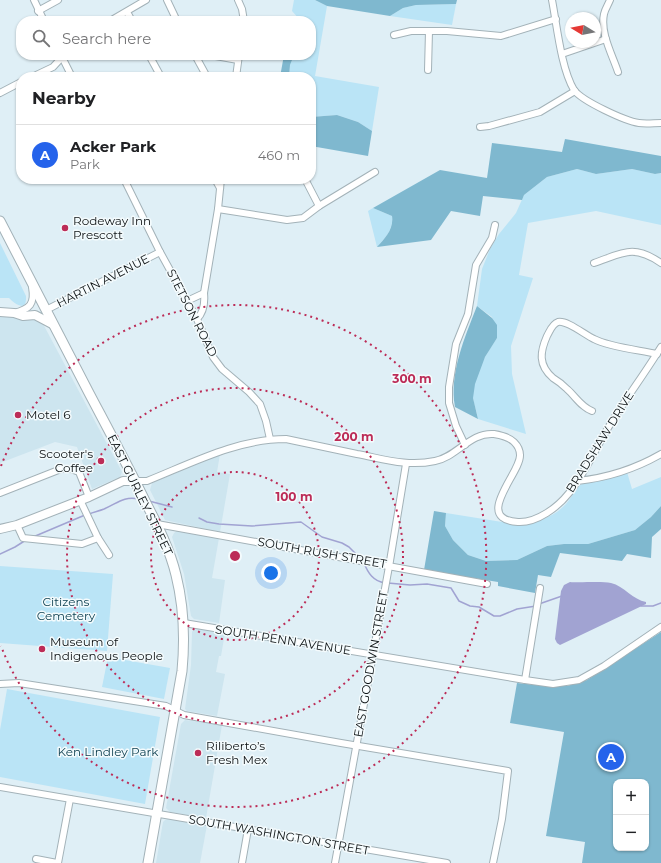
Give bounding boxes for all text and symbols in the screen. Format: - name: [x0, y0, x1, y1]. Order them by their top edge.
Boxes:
- north arrow: [565, 12, 601, 48]
- search box: [16, 16, 316, 60]
- icon: search: [30, 27, 52, 49]
- text: Search here: [62, 29, 151, 48]
- text: Nearby: [32, 88, 96, 108]
- text: Acker Park: [70, 137, 156, 156]
- text: A: [40, 147, 50, 163]
- text: 460 m: [258, 147, 300, 163]
- text: Park: [70, 156, 100, 172]
- place label: Rodeway Inn Prescott: [73, 213, 151, 242]
- marker: Rodeway Inn Prescott: [60, 223, 70, 233]
- street label: HARTIN AVENUE: [54, 251, 152, 310]
- street label: STETSON ROAD: [164, 266, 221, 359]
- text: 300 m: [391, 371, 432, 386]
- street label: BRADSHAW DRIVE: [562, 388, 637, 495]
- place label: Motel 6: [26, 407, 71, 422]
- marker: Motel 6: [13, 410, 23, 420]
- text: 200 m: [334, 429, 374, 444]
- street label: EAST GURLEY STREET: [105, 432, 176, 558]
- place label: Scooter's Coffee: [39, 446, 93, 475]
- marker: Scooter's Coffee: [96, 456, 106, 466]
- text: 100 m: [276, 489, 312, 504]
- street label: SOUTH RUSH STREET: [256, 534, 388, 571]
- centre of rings: [228, 549, 242, 563]
- your location: [261, 563, 281, 583]
- street label: EAST GOODWIN STREET: [350, 589, 391, 738]
- park label: Citizens Cemetery: [37, 594, 96, 623]
- street label: SOUTH PENN AVENUE: [214, 621, 352, 658]
- place label: Museum of Indigenous People: [50, 634, 163, 663]
- marker: Museum of Indigenous People: [37, 644, 47, 654]
- place label: Riliberto’s Fresh Mex: [206, 738, 268, 767]
- pin: A: [598, 742, 624, 772]
- park label: Ken Lindley Park: [58, 744, 159, 759]
- marker: Riliberto’s Fresh Mex: [193, 748, 203, 758]
- map controls: [613, 779, 649, 851]
- button: +: [613, 779, 649, 815]
- street label: SOUTH WASHINGTON STREET: [187, 811, 371, 858]
- button: −: [613, 815, 649, 851]

